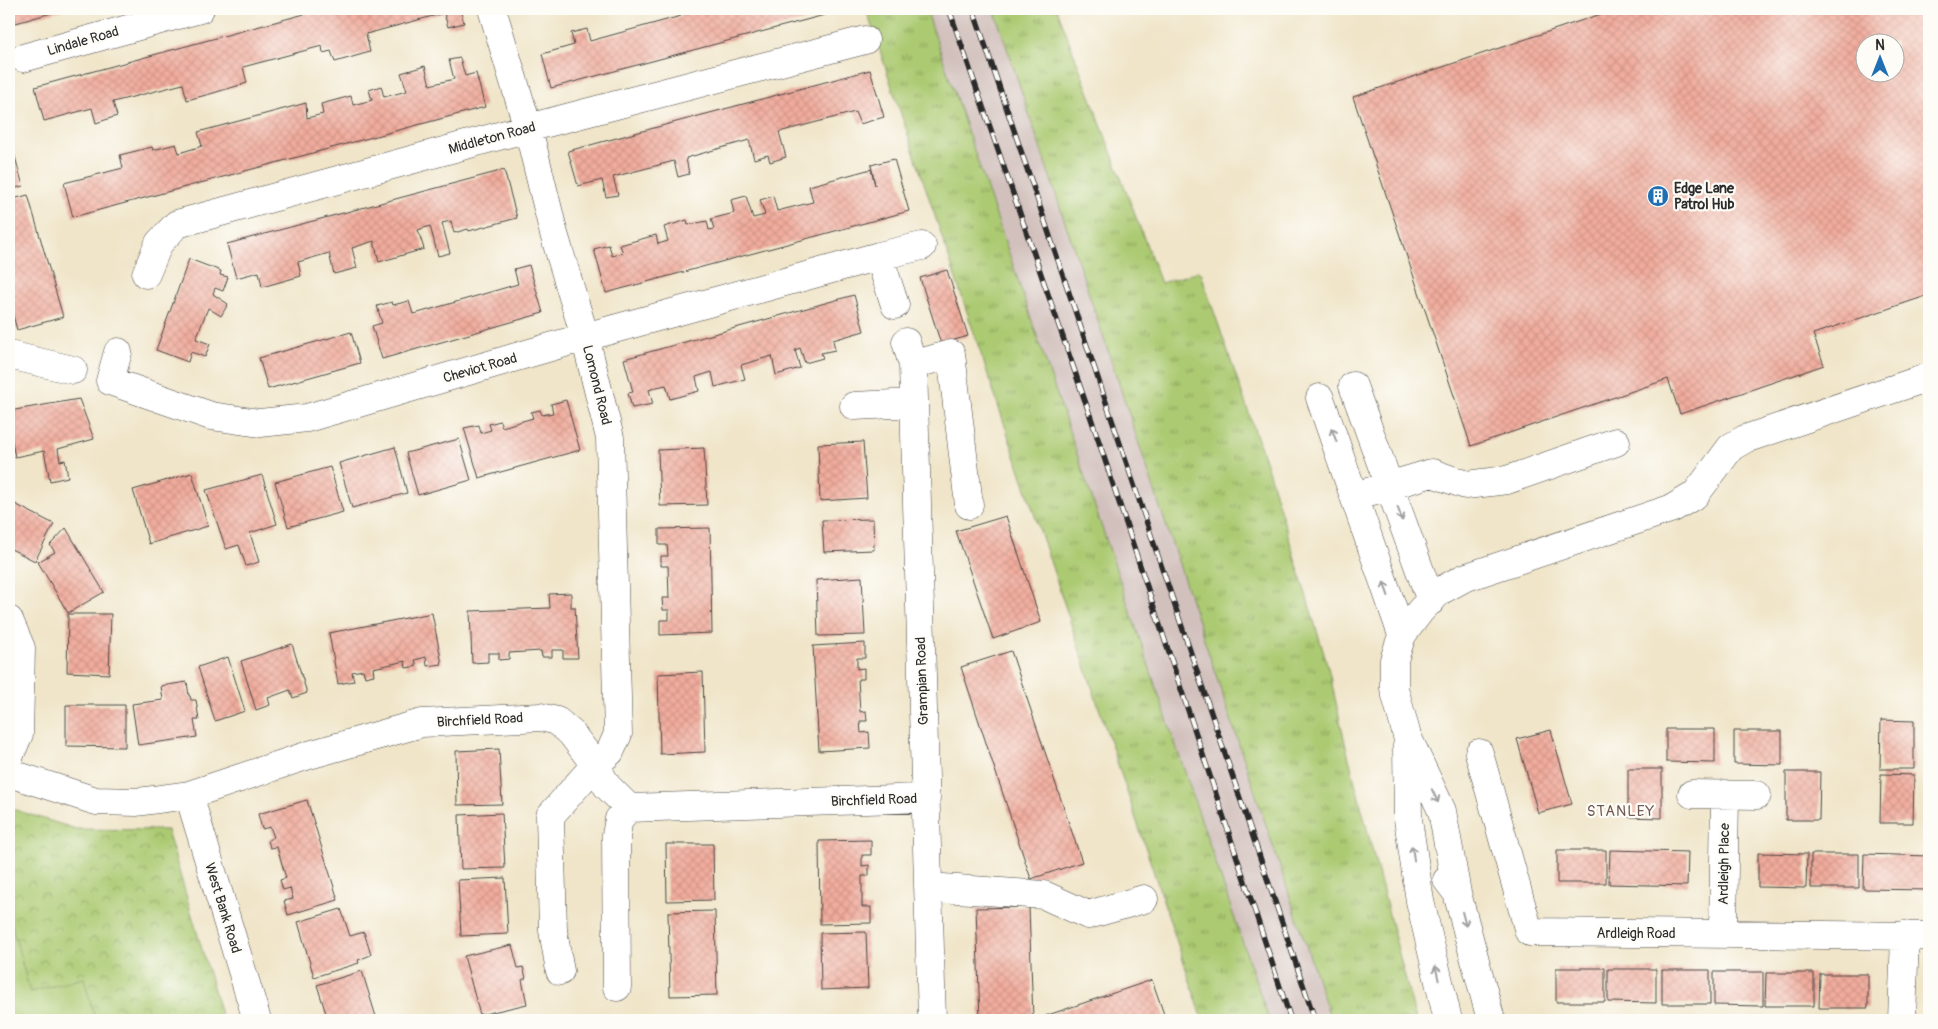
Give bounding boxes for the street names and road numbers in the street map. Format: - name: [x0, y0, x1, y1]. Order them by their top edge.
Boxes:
- street label: Lindale Road: [45, 23, 121, 59]
- street label: Middleton Road: [447, 118, 538, 158]
- street label: Lomond Road: [579, 343, 615, 427]
- street label: Cheviot Road: [441, 349, 519, 387]
- street label: Grampian Road: [912, 636, 932, 725]
- street label: Birchfield Road: [436, 709, 524, 731]
- street label: Birchfield Road: [831, 790, 918, 810]
- street label: Ardleigh Place: [1715, 823, 1733, 905]
- street label: West Bank Road: [201, 861, 245, 955]
- street label: Ardleigh Road: [1596, 925, 1676, 942]

